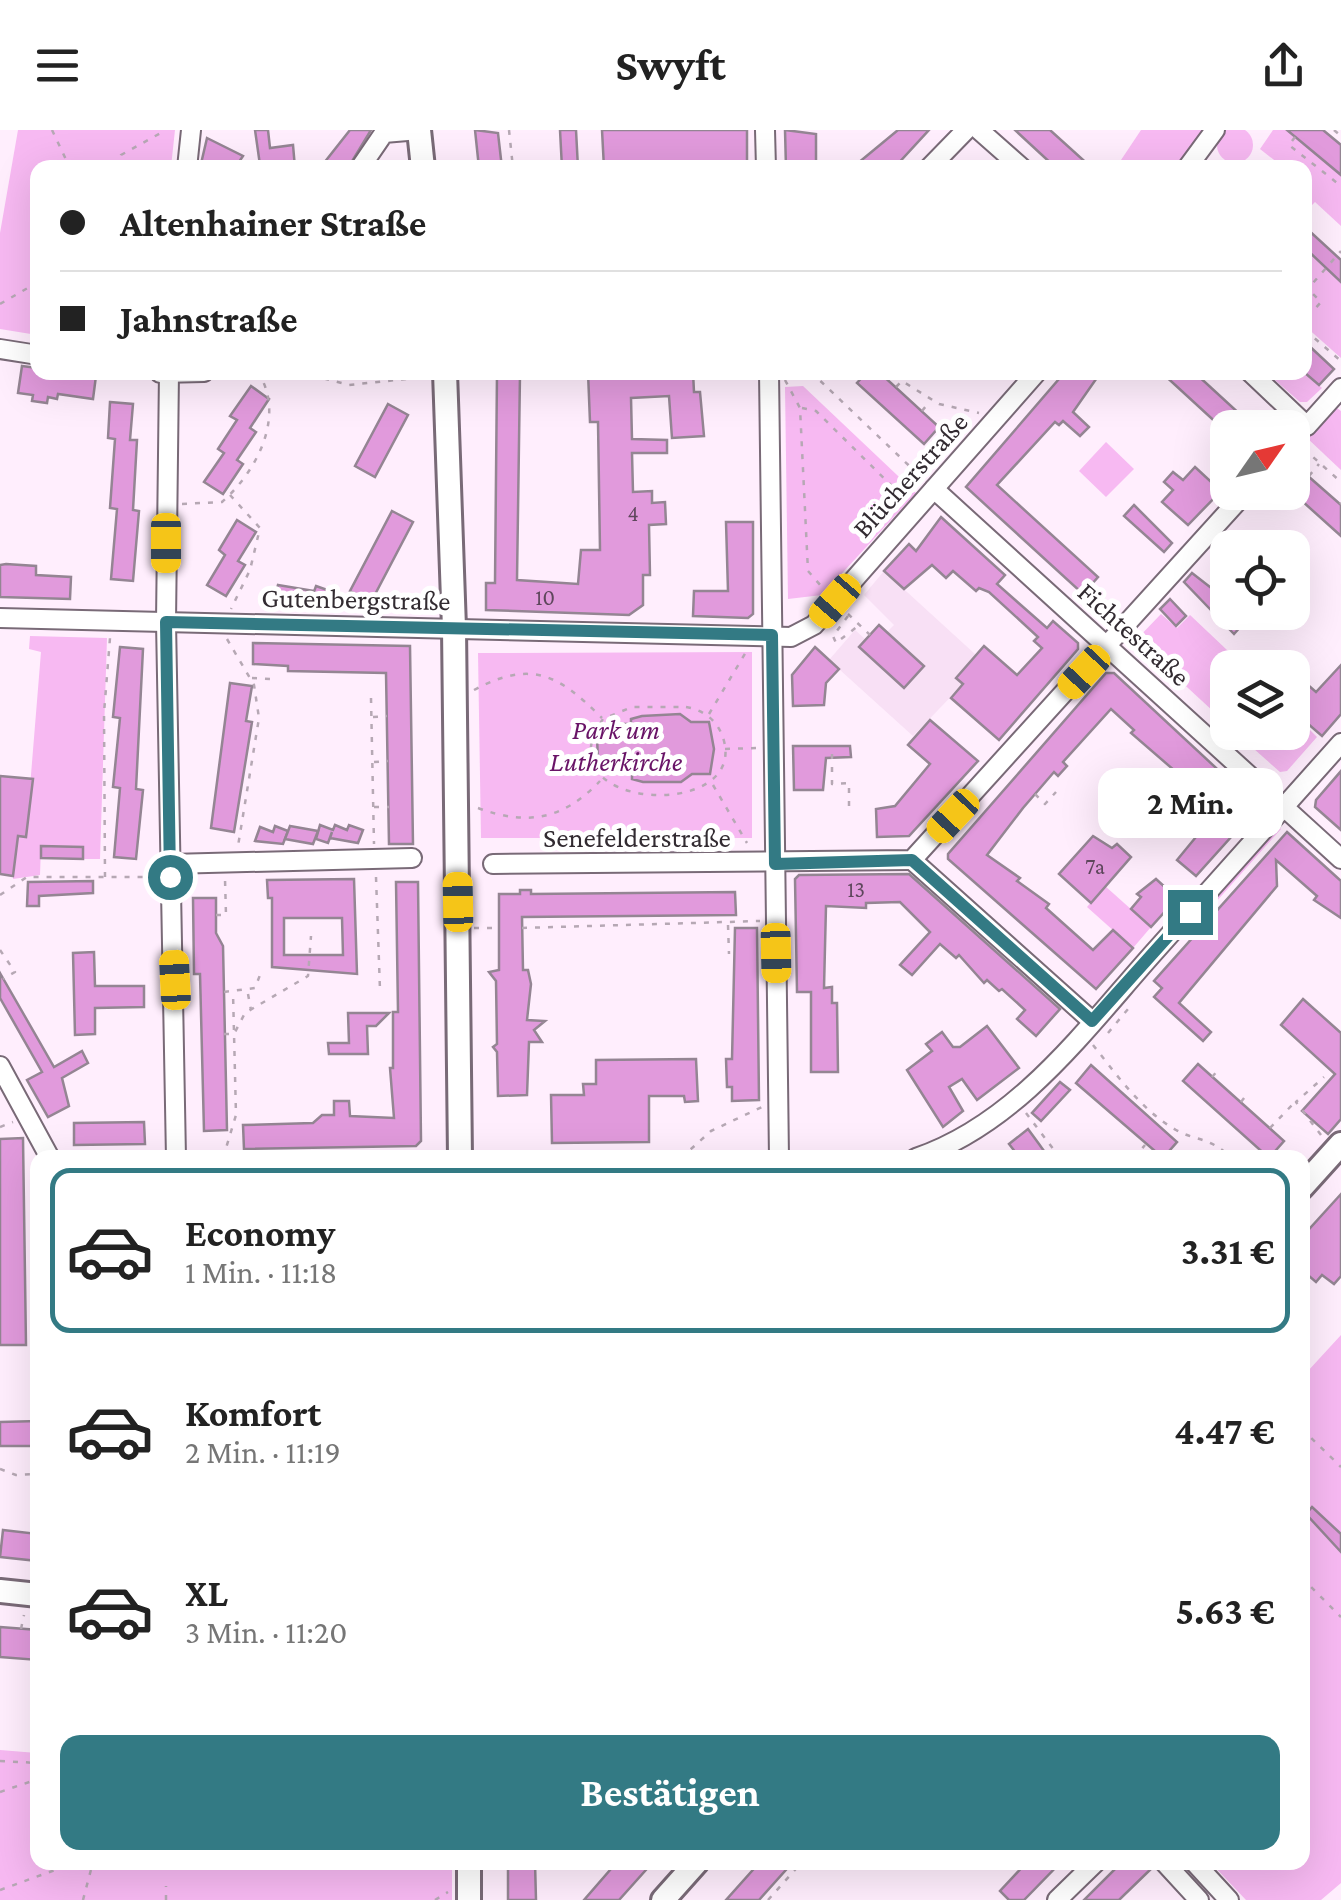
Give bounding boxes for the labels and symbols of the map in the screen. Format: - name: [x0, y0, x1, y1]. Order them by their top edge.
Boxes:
- street label: Blücherstraße: [846, 406, 974, 544]
- north arrow: [1210, 410, 1310, 510]
- house number: 4: [627, 501, 639, 526]
- car: [151, 513, 181, 573]
- car: [804, 569, 866, 633]
- street label: Fichtestraße: [1072, 576, 1196, 692]
- street label: Gutenbergstraße: [261, 582, 451, 616]
- house number: 10: [535, 585, 555, 610]
- car: [1053, 640, 1115, 704]
- park label: Park um Lutherkirche: [550, 714, 683, 777]
- callout: 2 Min.: [1098, 767, 1282, 837]
- car: [922, 784, 984, 848]
- street label: Senefelderstraße: [543, 822, 731, 853]
- house number: 7a: [1085, 854, 1105, 879]
- route start: [148, 855, 193, 900]
- car: [442, 872, 474, 932]
- house number: 13: [847, 877, 865, 902]
- route end: [1168, 890, 1213, 935]
- car: [760, 923, 792, 983]
- car: [158, 949, 192, 1011]

